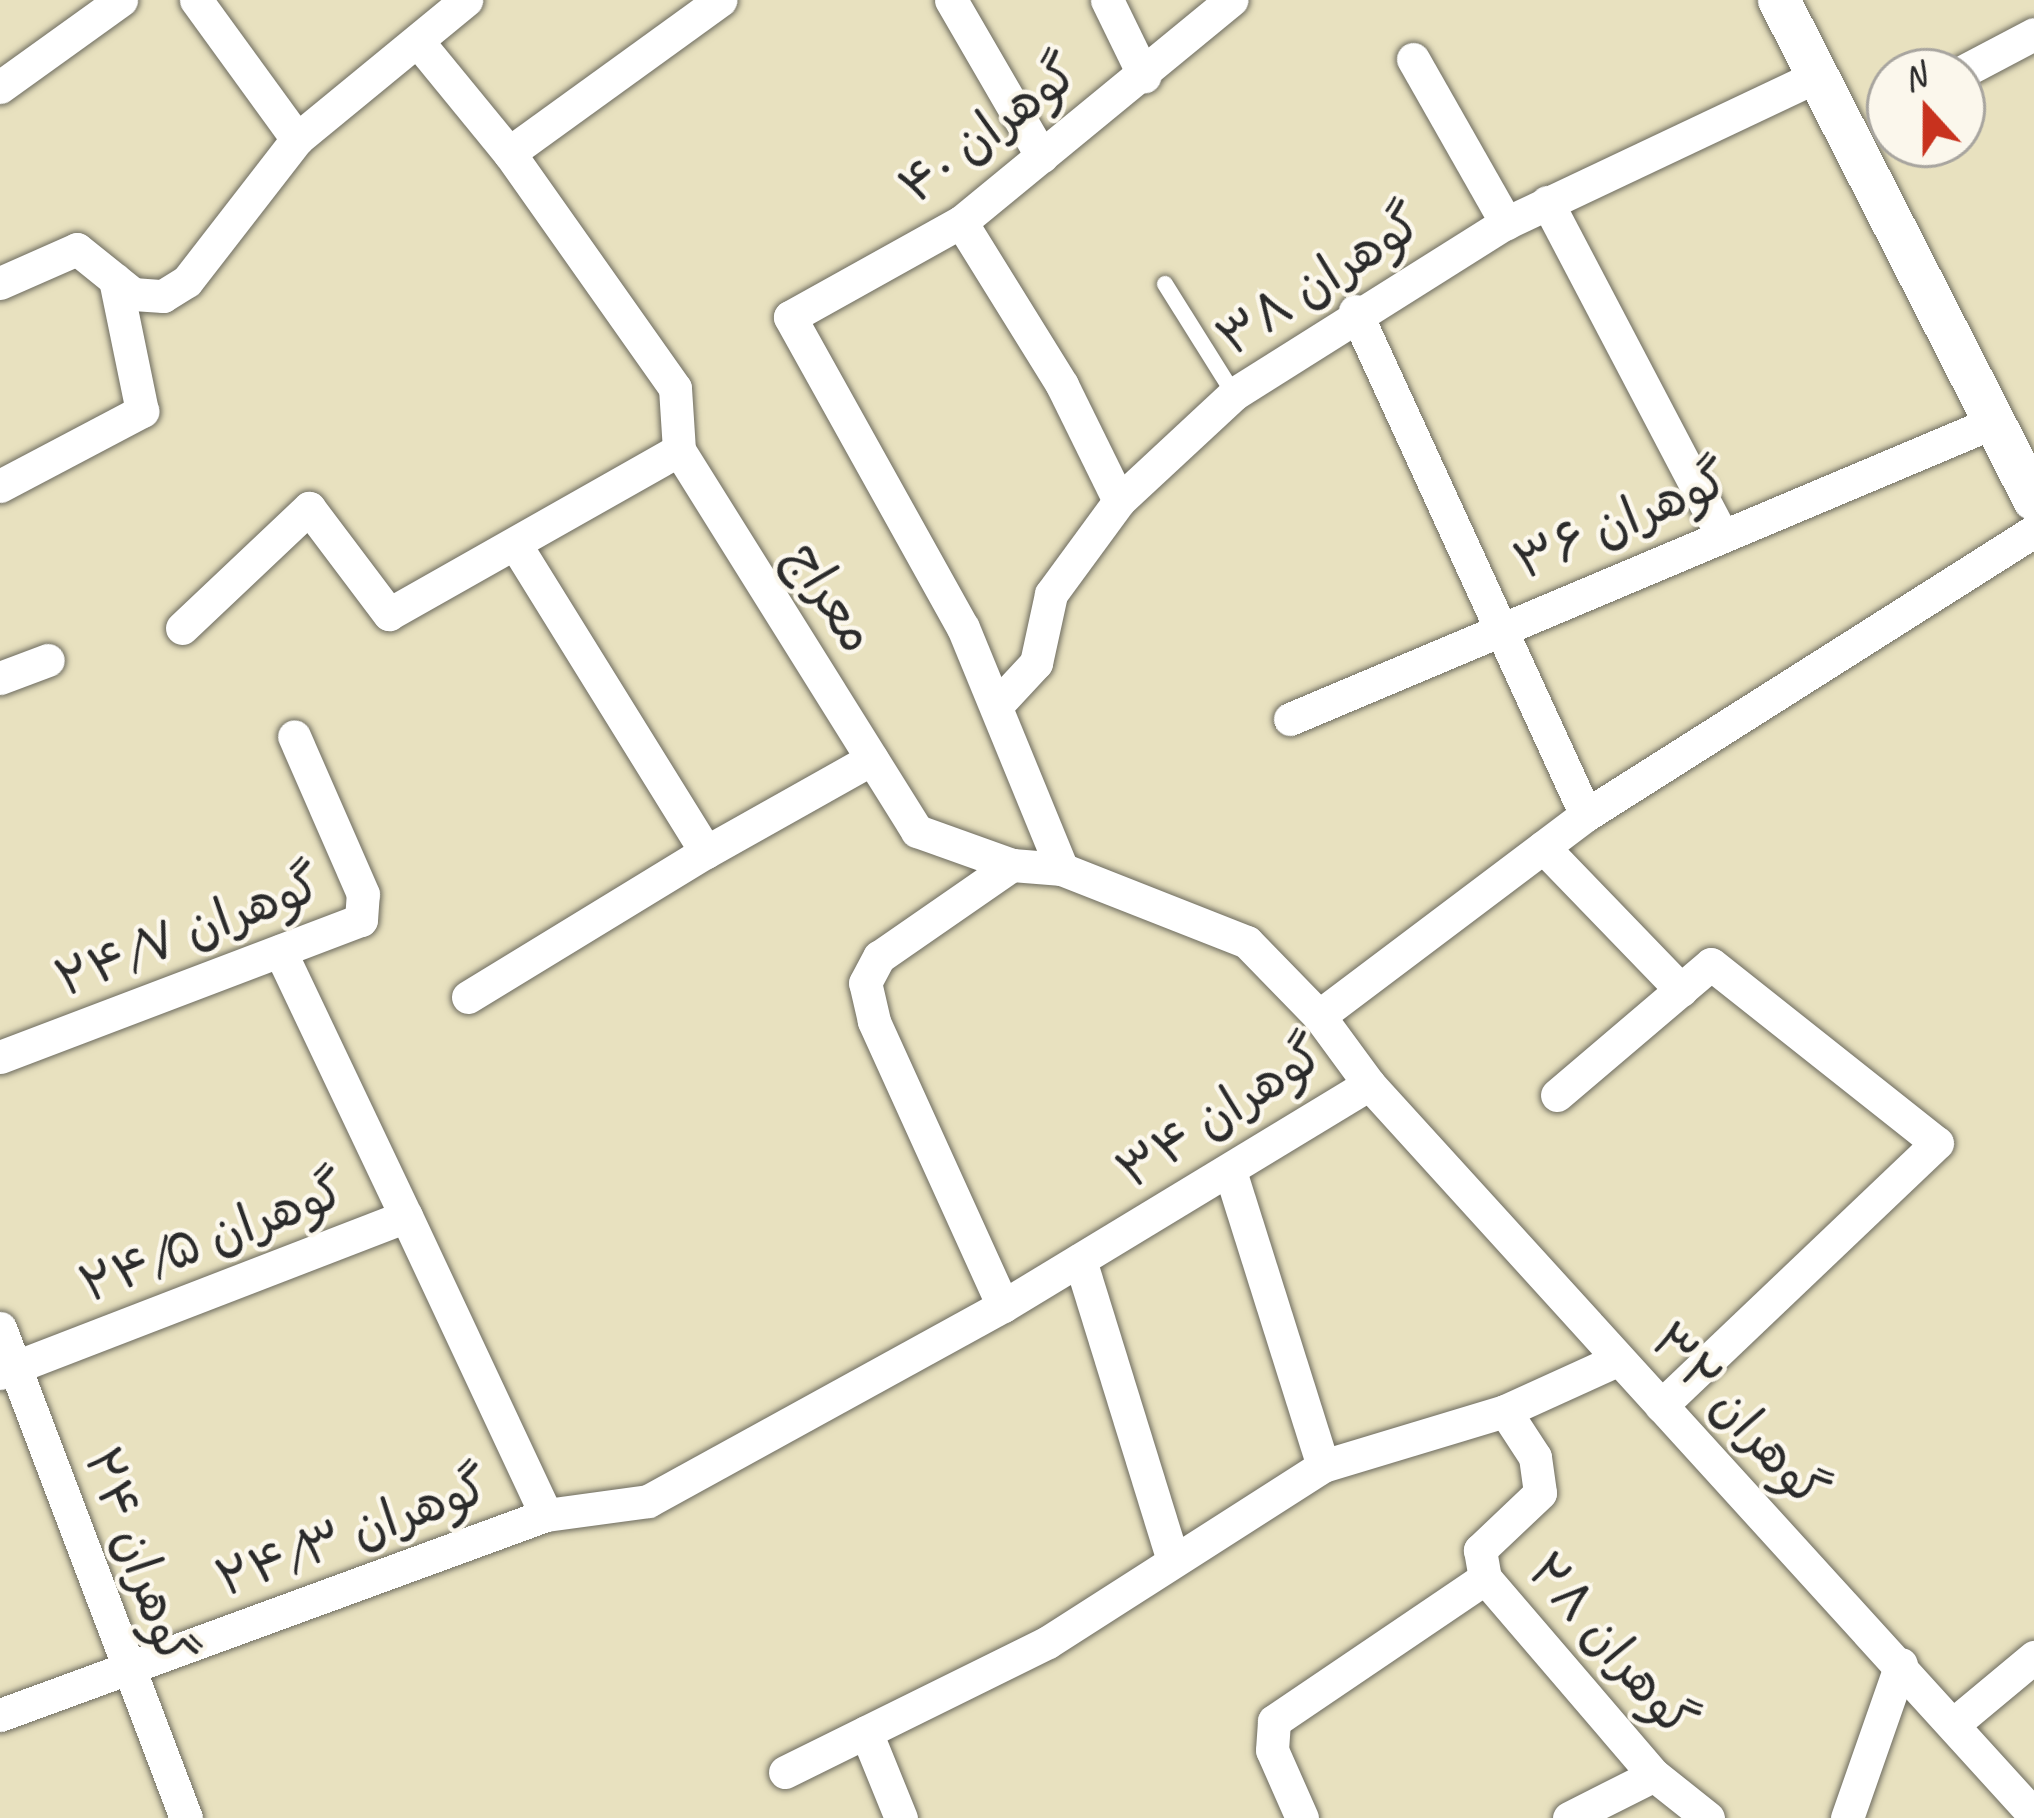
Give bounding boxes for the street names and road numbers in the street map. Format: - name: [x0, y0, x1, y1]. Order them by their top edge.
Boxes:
- street label: گوهران ۴۰: [886, 42, 1090, 216]
- street label: گوهران ۳۸: [1205, 191, 1433, 369]
- street label: گوهران ۳۶: [1505, 448, 1737, 592]
- street label: معراج: [773, 530, 889, 664]
- street label: گوهران ۲۴/۷: [47, 852, 329, 1010]
- street label: گوهران ۳۴: [1105, 1023, 1335, 1201]
- street label: گوهران ۲۴/۵: [71, 1158, 353, 1316]
- street label: گوهران ۳۲: [1638, 1310, 1840, 1520]
- street label: گوهران ۲۴: [71, 1439, 207, 1673]
- street label: گوهران ۲۴/۳: [208, 1454, 496, 1610]
- street label: گوهران ۲۸: [1515, 1540, 1709, 1750]

